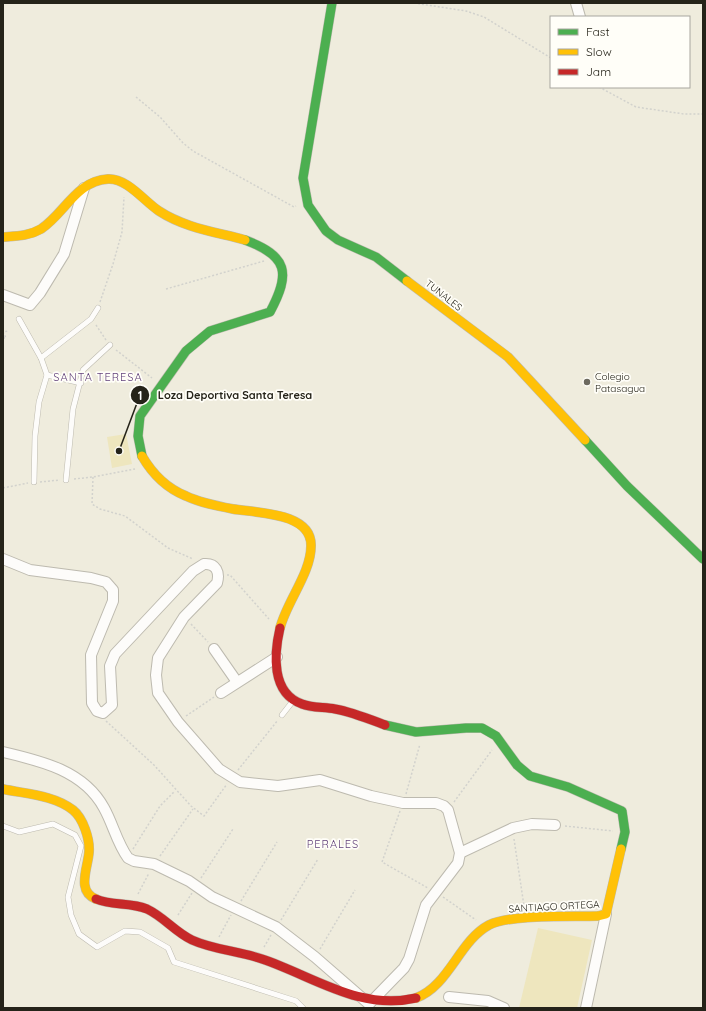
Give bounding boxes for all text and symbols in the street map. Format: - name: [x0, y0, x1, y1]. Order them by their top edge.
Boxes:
- legend: [550, 16, 690, 88]
- text: Fast: [586, 24, 610, 39]
- text: Slow: [586, 44, 612, 59]
- text: Jam: [586, 64, 611, 79]
- street label: TUNALES: [423, 277, 465, 314]
- district label: SANTA TERESA: [53, 370, 143, 384]
- place label: Colegio Patasagua: [595, 370, 645, 395]
- marker: Colegio Patasagua: [582, 377, 592, 387]
- callout: Loza Deportiva Santa Teresa: [130, 384, 320, 407]
- text: 1: [138, 388, 142, 403]
- text: Loza Deportiva Santa Teresa: [158, 388, 312, 402]
- district label: PERALES: [307, 837, 359, 851]
- street label: SANTIAGO ORTEGA: [508, 898, 600, 915]

